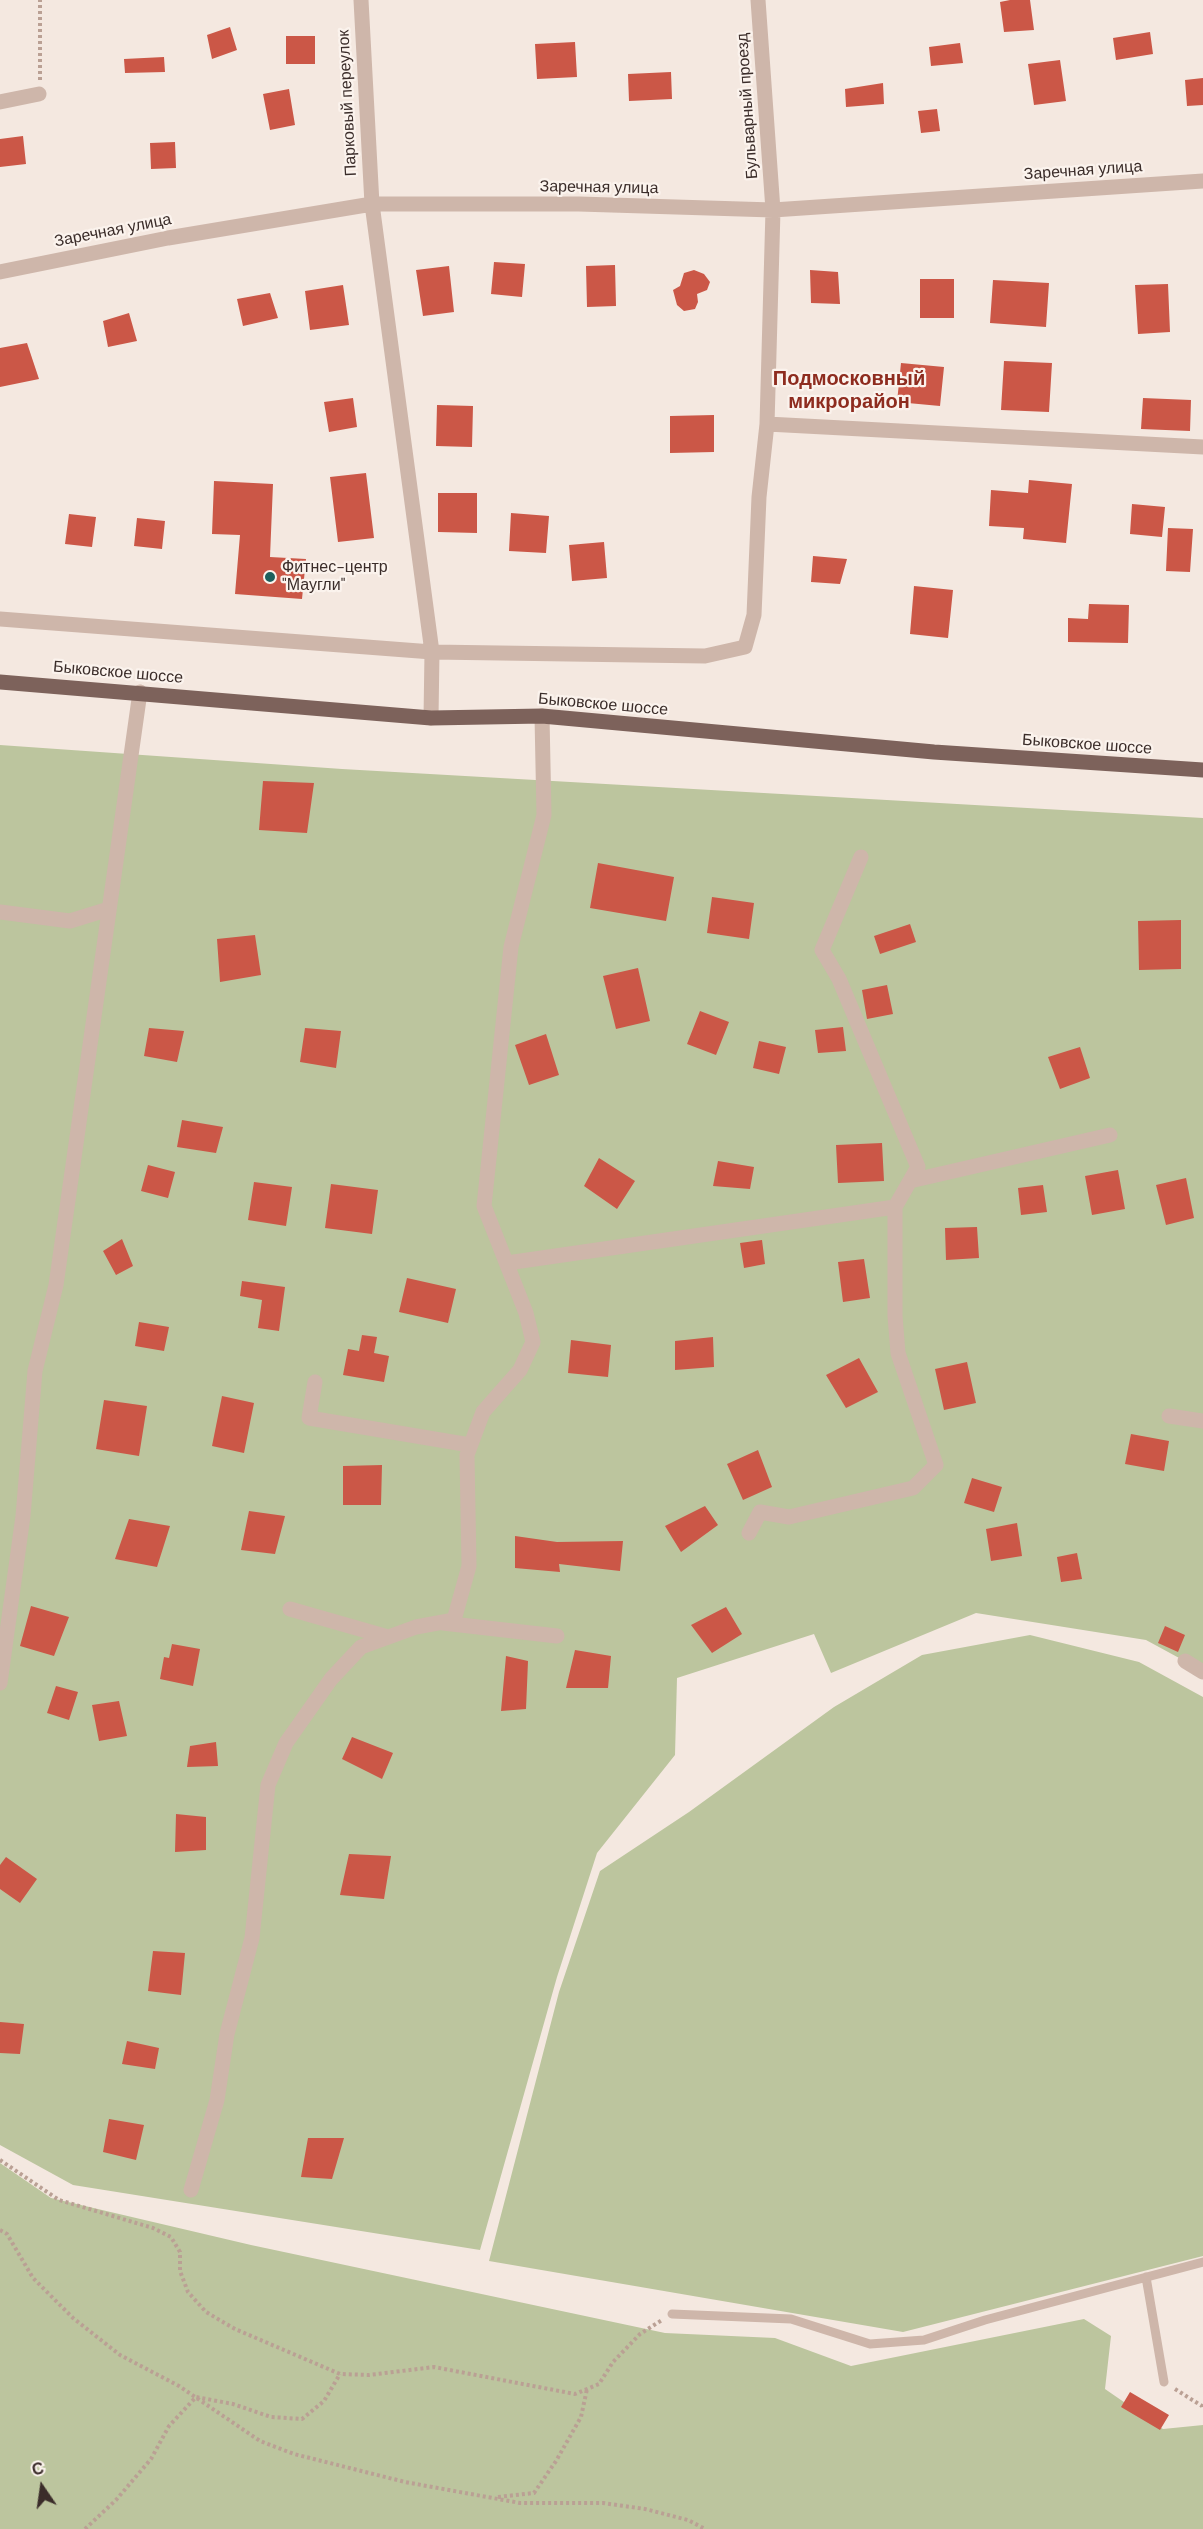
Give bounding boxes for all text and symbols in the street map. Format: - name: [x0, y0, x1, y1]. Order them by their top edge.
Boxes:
- street label: Парковый переулок: [335, 29, 361, 177]
- street label: Бульварный проезд: [733, 32, 763, 180]
- street label: Заречная улица: [1023, 157, 1143, 185]
- street label: Заречная улица: [539, 177, 659, 199]
- street label: Заречная улица: [53, 210, 173, 252]
- district label: Подмосковный микрорайон: [773, 368, 925, 415]
- place label: Фитнес-центр "Маугли": [282, 558, 388, 596]
- marker: Фитнес-центр "Маугли": [263, 570, 277, 584]
- street label: Быковское шоссе: [52, 658, 184, 688]
- street label: Быковское шоссе: [537, 690, 669, 720]
- street label: Быковское шоссе: [1021, 731, 1153, 759]
- north arrow: [12, 2457, 72, 2517]
- text: С: [30, 2457, 46, 2481]

